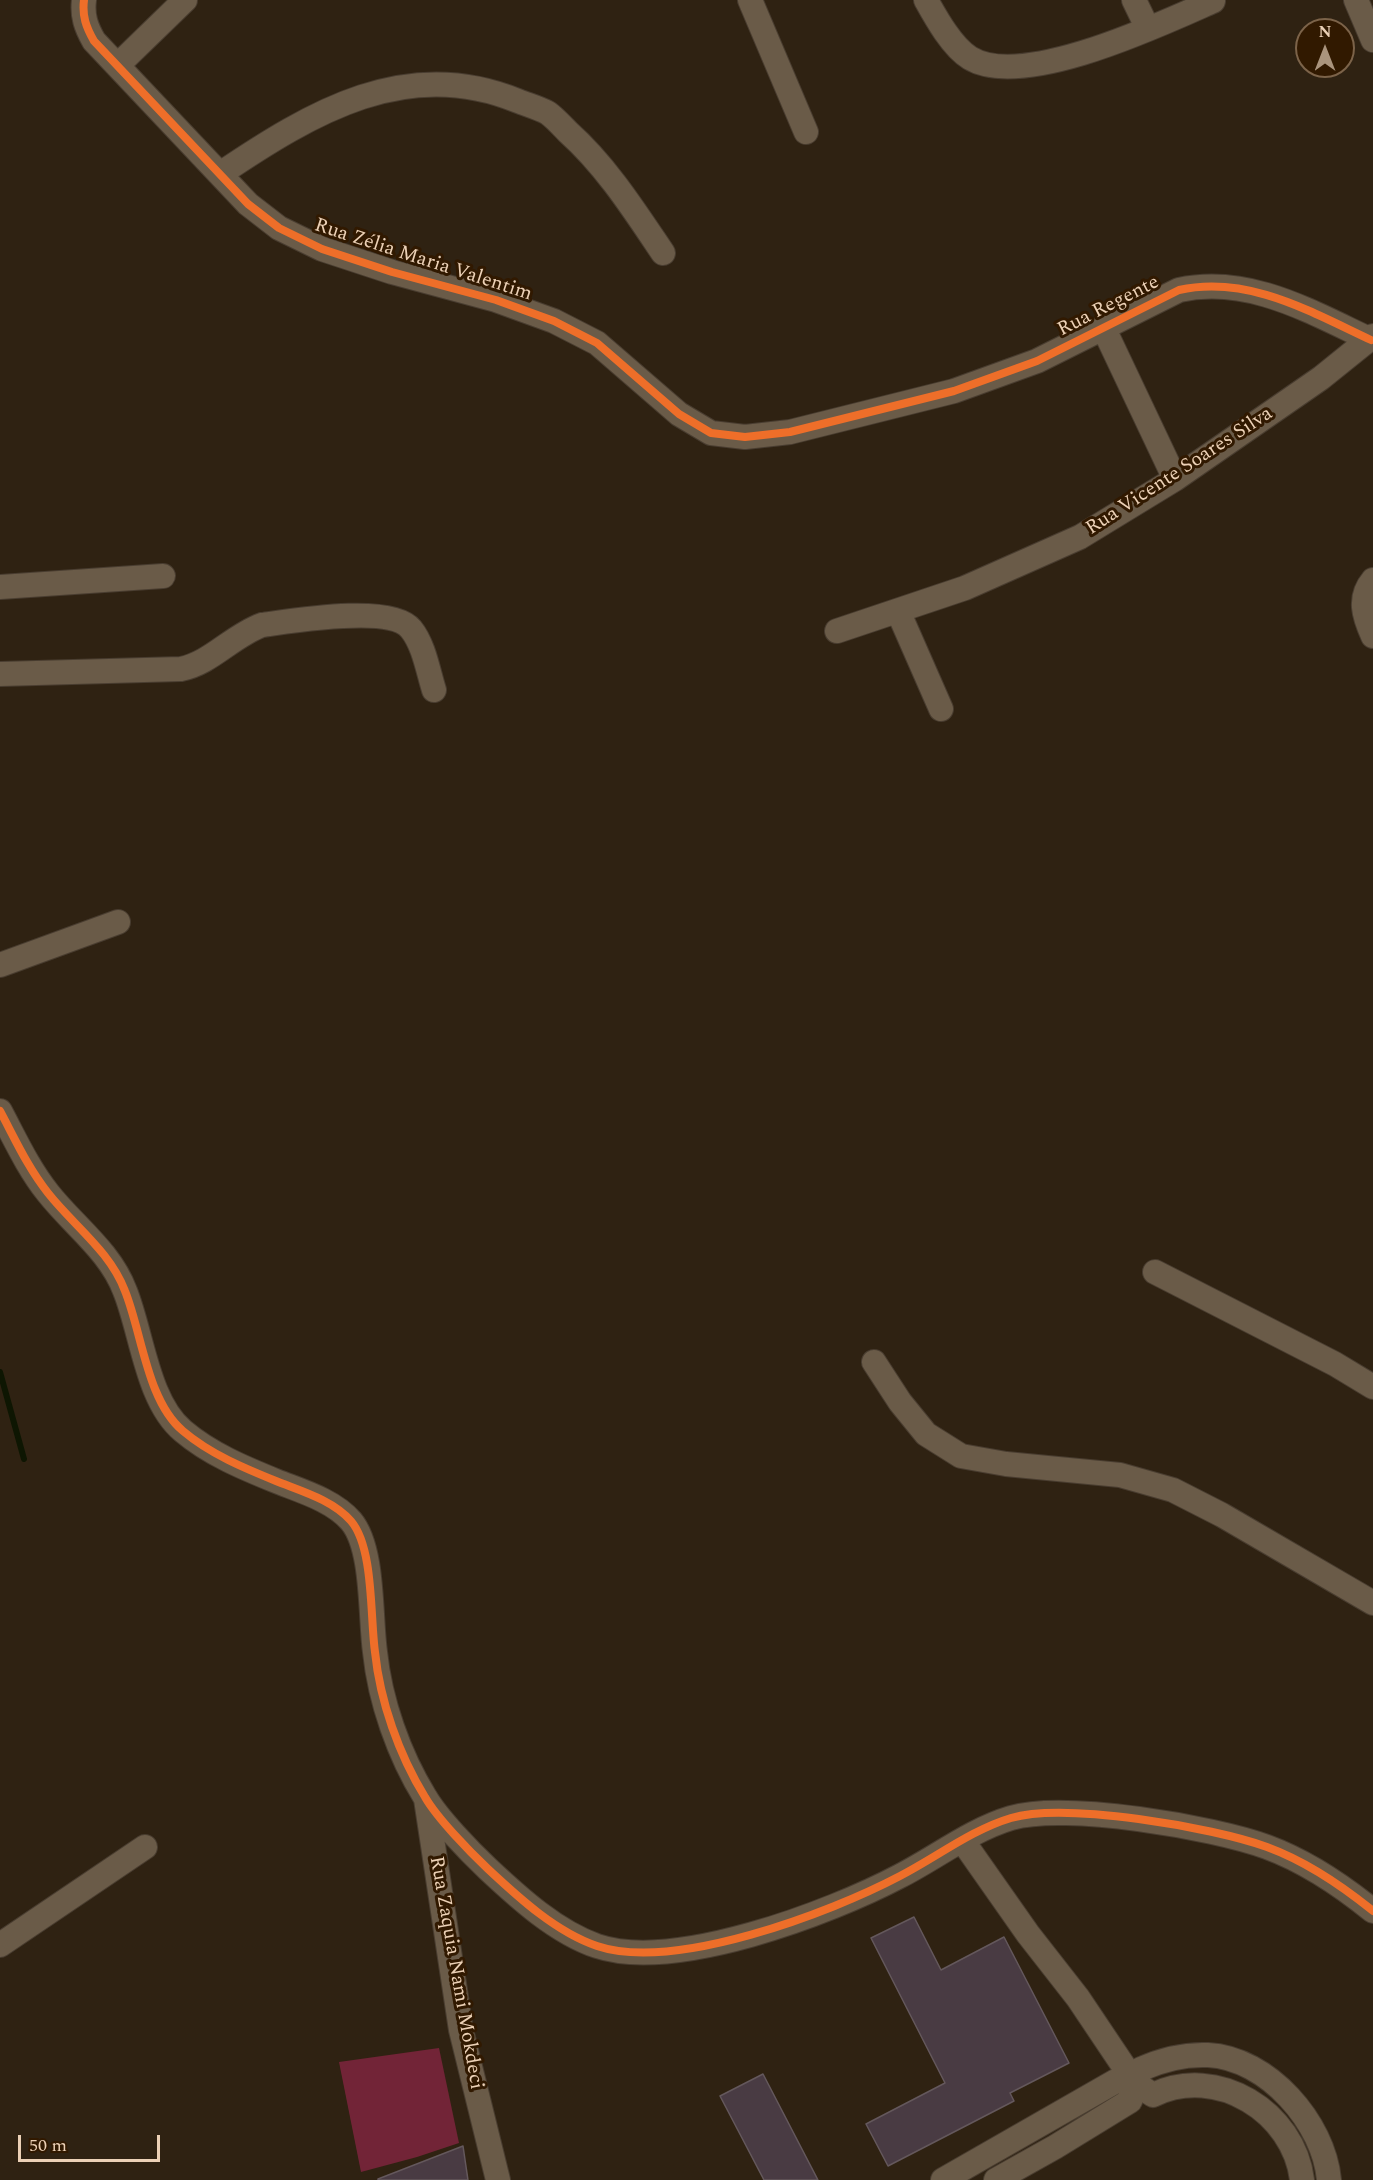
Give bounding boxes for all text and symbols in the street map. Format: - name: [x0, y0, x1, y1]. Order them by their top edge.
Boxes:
- north arrow: [1295, 18, 1355, 78]
- text: N: [1318, 20, 1332, 44]
- street label: Rua Zélia Maria Valentim: [311, 214, 535, 308]
- street label: Rua Regente: [1054, 271, 1164, 343]
- street label: Rua Vicente Soares Silva: [1082, 403, 1278, 541]
- street label: Rua Zaquia Nami Mokdeci: [423, 1854, 487, 2092]
- scale bar: [21, 2123, 164, 2161]
- text: 50 m: [29, 2132, 67, 2159]

